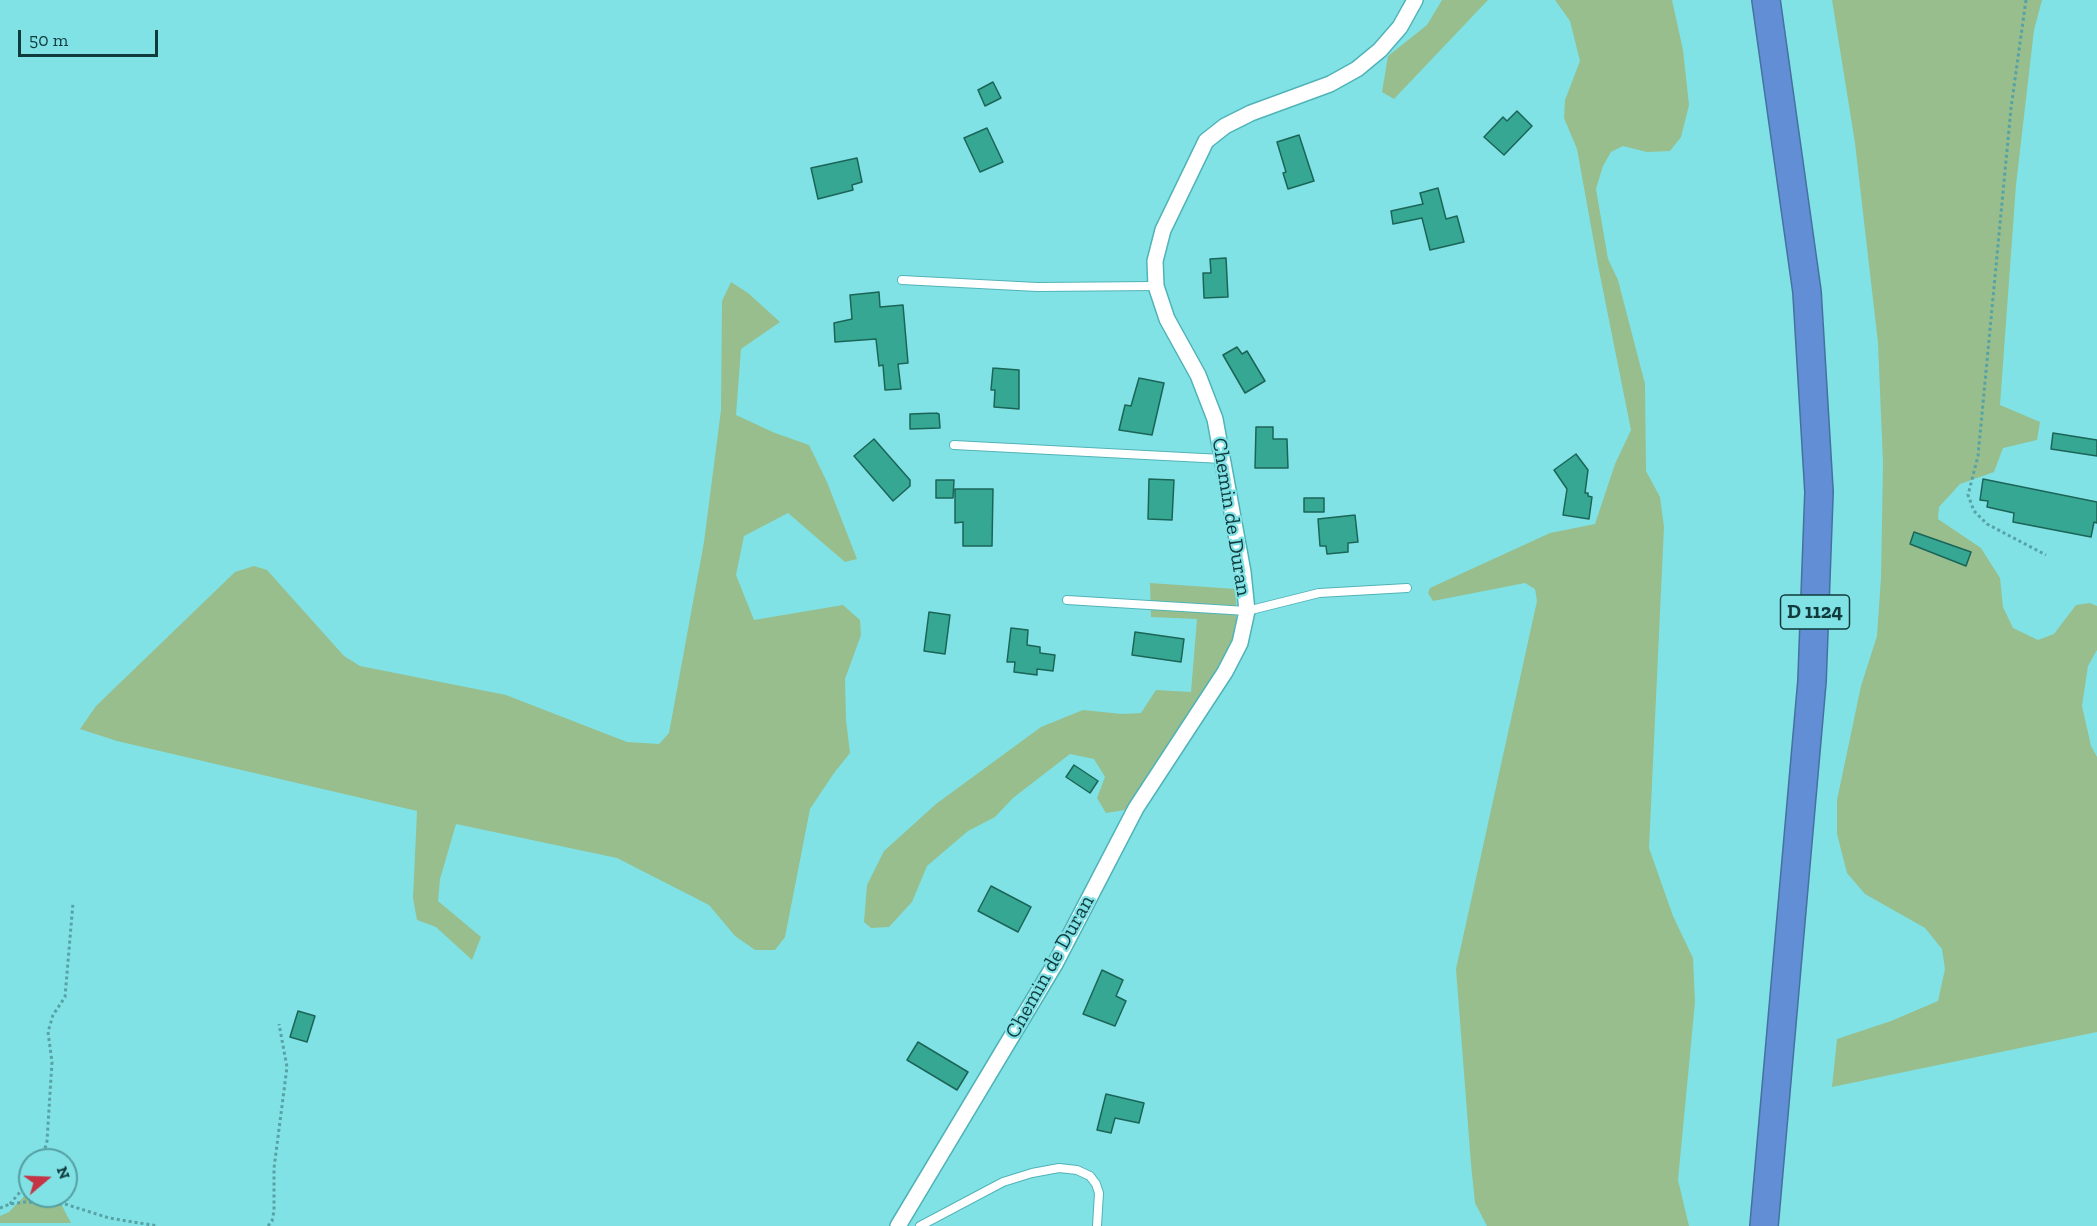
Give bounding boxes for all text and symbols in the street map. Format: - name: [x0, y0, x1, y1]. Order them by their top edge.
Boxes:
- scale bar: [21, 18, 160, 56]
- text: 50 m: [29, 29, 68, 51]
- street label: Chemin de Duran: [1206, 436, 1256, 598]
- road number: D 1124: [1780, 595, 1850, 629]
- street label: Chemin de Duran: [1000, 891, 1100, 1043]
- north arrow: [18, 1148, 78, 1208]
- text: N: [53, 1164, 75, 1181]

